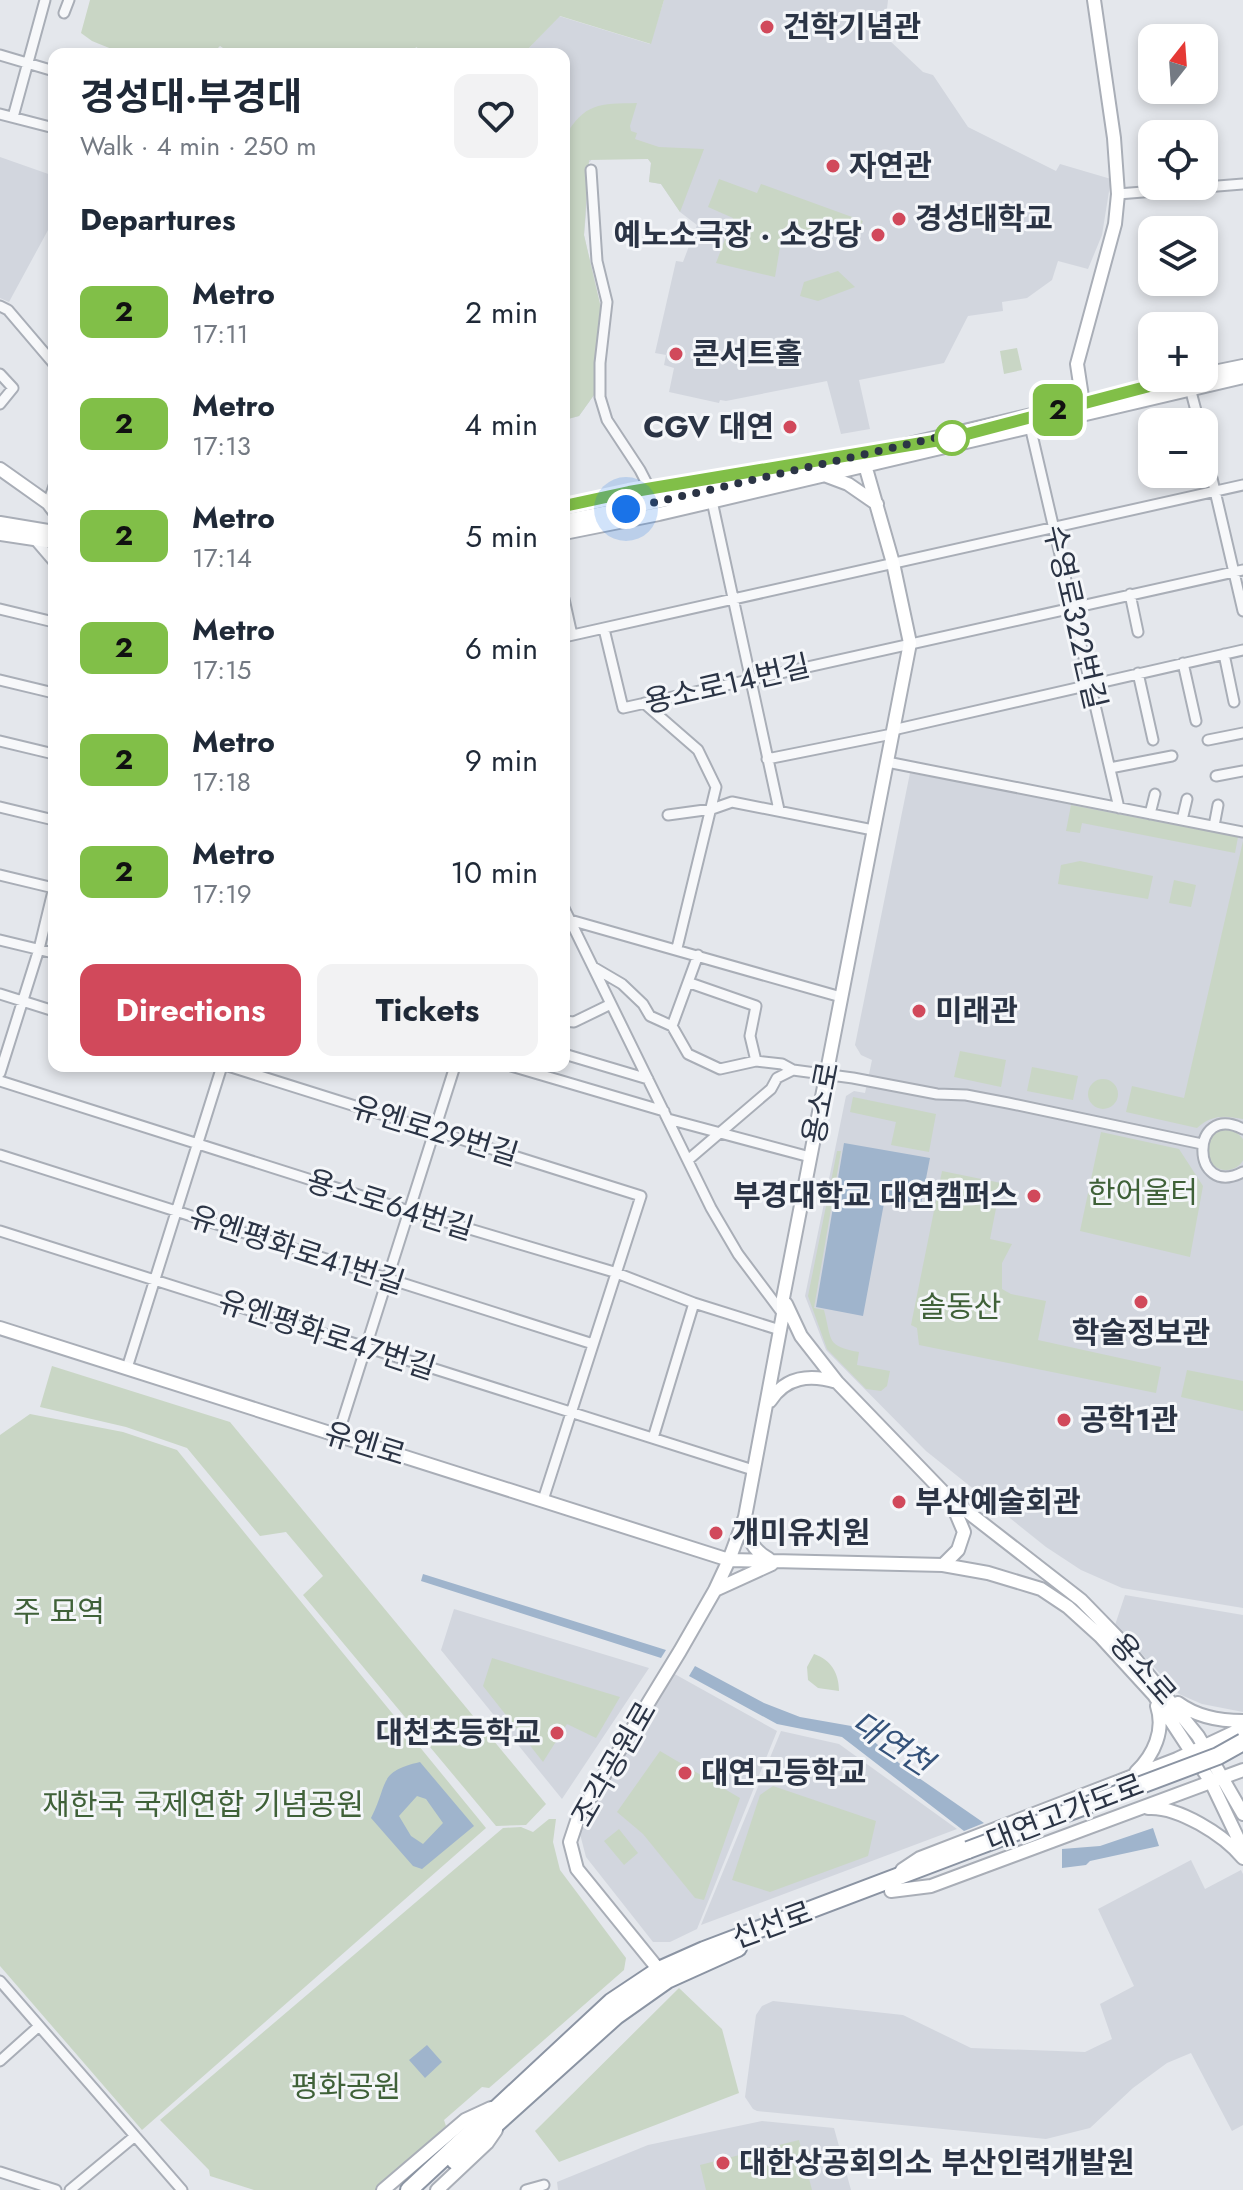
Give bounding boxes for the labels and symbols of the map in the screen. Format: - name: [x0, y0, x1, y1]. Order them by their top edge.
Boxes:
- place label: 건학기념관: [783, 5, 921, 48]
- marker: 건학기념관: [758, 18, 776, 36]
- north arrow: [1138, 24, 1218, 104]
- place label: 자연관: [849, 144, 932, 187]
- marker: 자연관: [824, 157, 842, 175]
- place label: 경성대학교: [915, 197, 1053, 240]
- marker: 경성대학교: [890, 210, 908, 228]
- place label: 예노소극장 · 소강당: [614, 213, 862, 256]
- marker: 예노소극장 · 소강당: [869, 226, 887, 244]
- place label: 콘서트홀: [692, 332, 802, 375]
- marker: 콘서트홀: [667, 345, 685, 363]
- line badge: 2: [1032, 384, 1084, 436]
- place label: CGV 대연: [643, 405, 774, 448]
- marker: CGV 대연: [781, 418, 799, 436]
- unlabelled marker: [935, 421, 969, 455]
- your location: [606, 489, 646, 529]
- street label: 수영로322번길: [1033, 520, 1118, 714]
- street label: 용소로14번길: [640, 644, 814, 723]
- place label: 미래관: [935, 989, 1018, 1032]
- marker: 미래관: [910, 1002, 928, 1020]
- street label: 용소로: [792, 1058, 850, 1148]
- street label: 유엔로29번길: [346, 1085, 524, 1176]
- street label: 용소로64번길: [301, 1159, 479, 1250]
- park label: 한어울터: [1088, 1171, 1198, 1214]
- place label: 부경대학교 대연캠퍼스: [733, 1174, 1018, 1217]
- marker: 부경대학교 대연캠퍼스: [1025, 1187, 1043, 1205]
- street label: 유엔평화로41번길: [184, 1194, 410, 1305]
- street label: 유엔평화로47번길: [213, 1279, 441, 1390]
- park label: 솔동산: [919, 1285, 1001, 1328]
- marker: 학술정보관: [1132, 1293, 1150, 1311]
- place label: 학술정보관: [1072, 1311, 1210, 1354]
- place label: 공학1관: [1080, 1398, 1178, 1441]
- street label: 유엔로: [319, 1411, 411, 1476]
- marker: 공학1관: [1055, 1411, 1073, 1429]
- place label: 부산예술회관: [915, 1480, 1081, 1523]
- marker: 부산예술회관: [890, 1493, 908, 1511]
- place label: 개미유치원: [732, 1511, 870, 1554]
- marker: 개미유치원: [707, 1524, 725, 1542]
- park label: 주 묘역: [13, 1590, 105, 1633]
- street label: 용소로: [1100, 1623, 1187, 1714]
- street label: 조각공원로: [560, 1693, 667, 1834]
- water label: 대연천: [842, 1700, 945, 1788]
- place label: 대천초등학교: [375, 1711, 541, 1754]
- marker: 대천초등학교: [548, 1724, 566, 1742]
- place label: 대연고등학교: [701, 1751, 867, 1794]
- street label: 대연고가도로: [980, 1763, 1150, 1862]
- marker: 대연고등학교: [676, 1764, 694, 1782]
- park label: 재한국 국제연합 기념공원: [42, 1783, 364, 1826]
- street label: 신선로: [726, 1890, 818, 1959]
- park label: 평화공원: [291, 2065, 401, 2108]
- place label: 대한상공회의소 부산인력개발원: [739, 2141, 1134, 2184]
- marker: 대한상공회의소 부산인력개발원: [714, 2154, 732, 2172]

